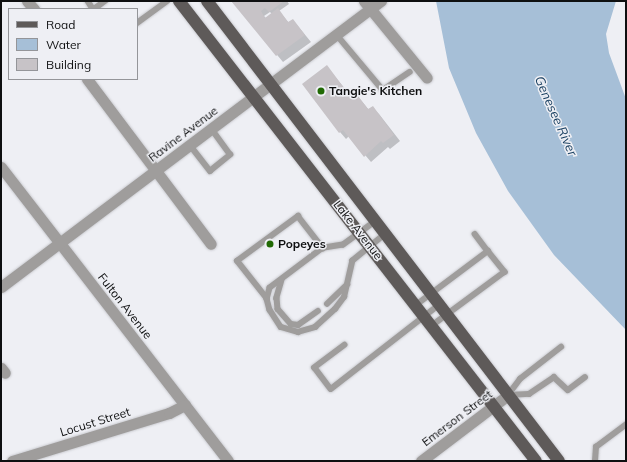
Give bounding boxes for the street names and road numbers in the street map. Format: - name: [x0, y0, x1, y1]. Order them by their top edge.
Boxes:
- street label: Ravine Avenue: [145, 103, 221, 165]
- street label: Lake Avenue: [330, 198, 386, 262]
- street label: Fulton Avenue: [95, 270, 155, 342]
- street label: Emerson Street: [419, 387, 495, 449]
- street label: Locust Street: [58, 405, 132, 439]

